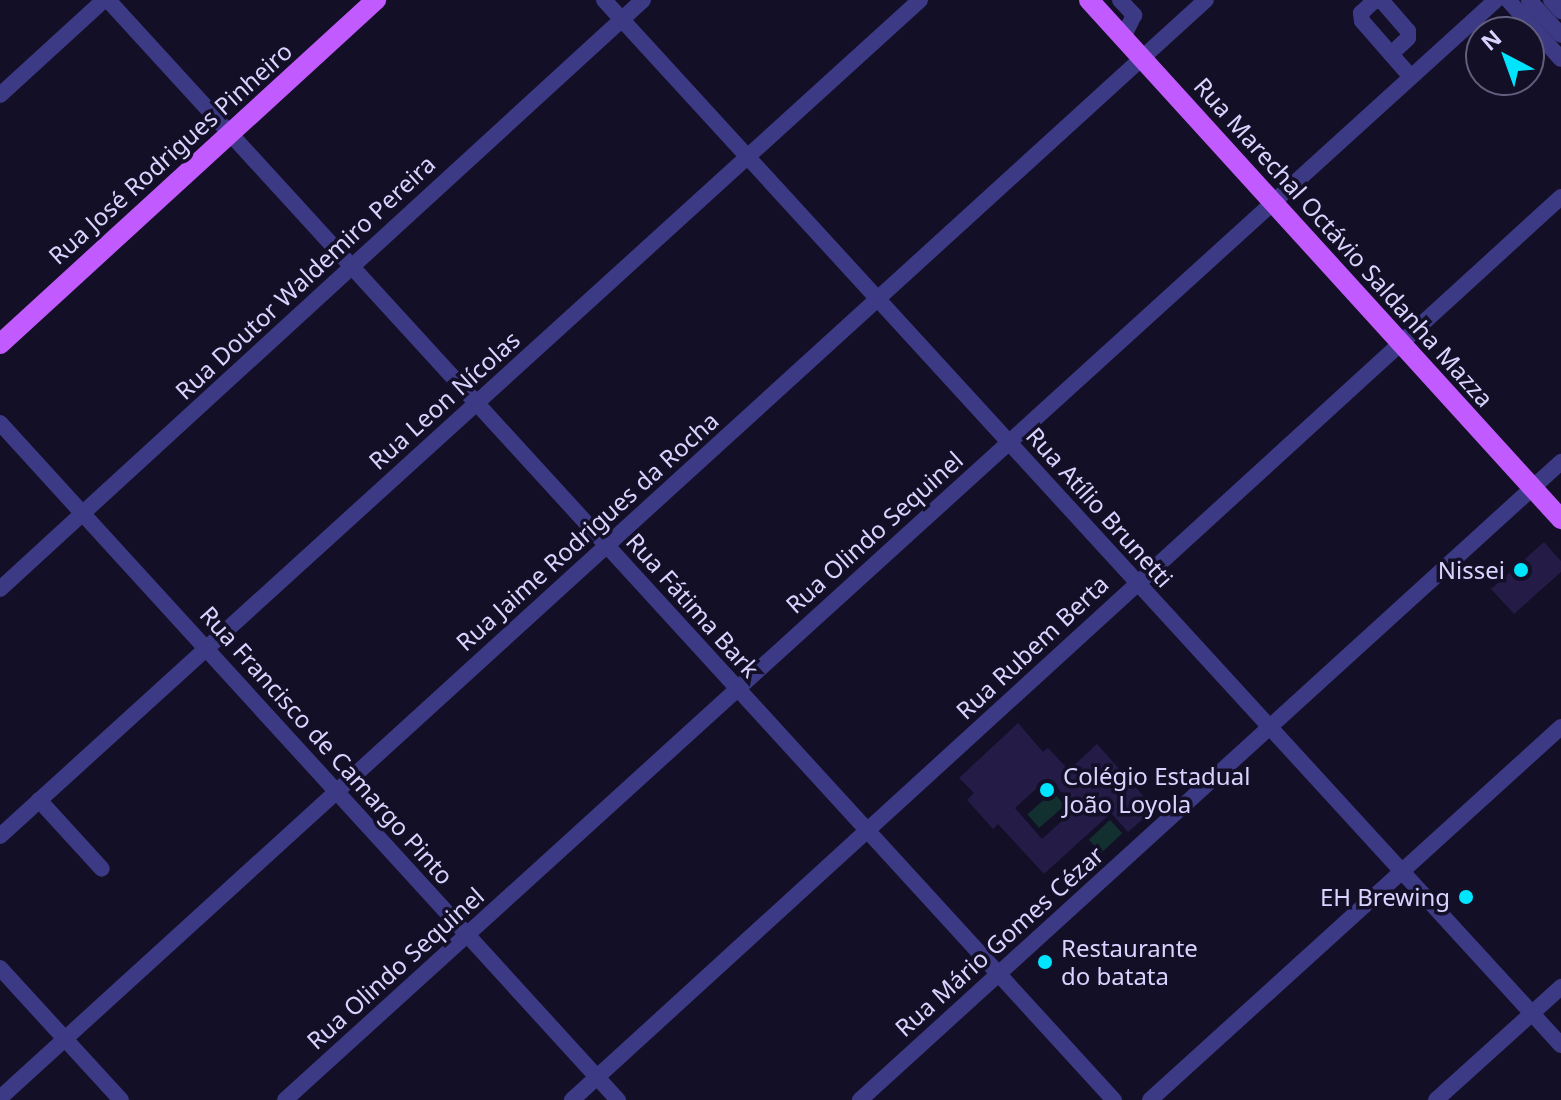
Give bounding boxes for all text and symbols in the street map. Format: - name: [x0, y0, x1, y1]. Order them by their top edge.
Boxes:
- north arrow: [1465, 16, 1545, 96]
- text: N: [1474, 22, 1507, 57]
- street label: Rua José Rodrigues Pinheiro: [43, 36, 297, 270]
- street label: Rua Marechal Octávio Saldanha Mazza: [1188, 71, 1500, 413]
- street label: Rua Doutor Waldemiro Pereira: [169, 149, 441, 405]
- street label: Rua Leon Nícolas: [363, 325, 525, 475]
- street label: Rua Jaime Rodrigues da Rocha: [450, 406, 724, 656]
- street label: Rua Atílio Brunetti: [1021, 421, 1179, 593]
- street label: Rua Olindo Sequinel: [780, 445, 968, 619]
- street label: Rua Fátima Bark: [621, 527, 765, 683]
- place label: Nissei: [1438, 556, 1505, 584]
- marker: Nissei: [1512, 561, 1530, 579]
- street label: Rua Rubem Berta: [950, 569, 1114, 725]
- street label: Rua Francisco de Camargo Pinto: [194, 600, 460, 890]
- place label: Colégio Estadual João Loyola: [1063, 762, 1250, 818]
- marker: Colégio Estadual João Loyola: [1038, 781, 1056, 799]
- street label: Rua Mário Gomes Cézar: [889, 840, 1109, 1042]
- street label: Rua Olindo Sequinel: [301, 881, 489, 1055]
- place label: EH Brewing: [1320, 883, 1450, 911]
- marker: EH Brewing: [1457, 888, 1475, 906]
- place label: Restaurante do batata: [1061, 934, 1198, 990]
- marker: Restaurante do batata: [1036, 953, 1054, 971]

